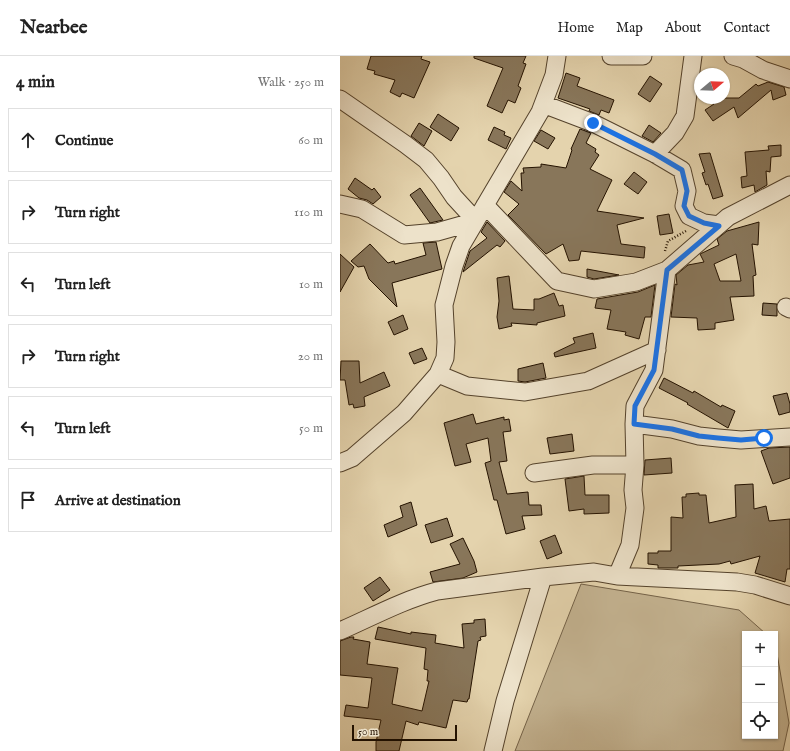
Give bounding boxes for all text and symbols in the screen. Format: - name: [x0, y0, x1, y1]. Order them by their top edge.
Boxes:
- text: Nearbee: [20, 16, 87, 40]
- text: Home: [558, 19, 594, 37]
- text: Map: [616, 19, 643, 37]
- text: About: [665, 19, 701, 37]
- text: Contact: [723, 19, 770, 37]
- north arrow: [694, 68, 730, 104]
- text: 4 min: [16, 72, 55, 93]
- text: Walk · 250 m: [258, 74, 324, 91]
- route end: [584, 114, 602, 132]
- icon: ahead: [17, 129, 39, 151]
- text: Continue: [55, 131, 113, 150]
- text: 60 m: [298, 132, 323, 149]
- icon: right: [17, 201, 39, 223]
- text: Turn right: [55, 203, 120, 222]
- text: 110 m: [294, 204, 323, 221]
- icon: left: [17, 273, 39, 295]
- text: Turn left: [55, 275, 111, 294]
- text: 10 m: [299, 276, 323, 293]
- icon: right: [17, 345, 39, 367]
- text: Turn right: [55, 347, 120, 366]
- text: 20 m: [298, 348, 323, 365]
- icon: left: [17, 417, 39, 439]
- text: Turn left: [55, 419, 111, 438]
- text: 50 m: [299, 420, 323, 437]
- route start: [755, 429, 773, 447]
- icon: arrive: [17, 489, 39, 511]
- text: Arrive at destination: [55, 491, 181, 510]
- map controls: [742, 631, 778, 739]
- button: +: [742, 631, 778, 667]
- button: −: [742, 667, 778, 703]
- button: locate: [742, 703, 778, 739]
- scale bar: [352, 723, 457, 742]
- text: 50 m: [358, 725, 378, 739]

